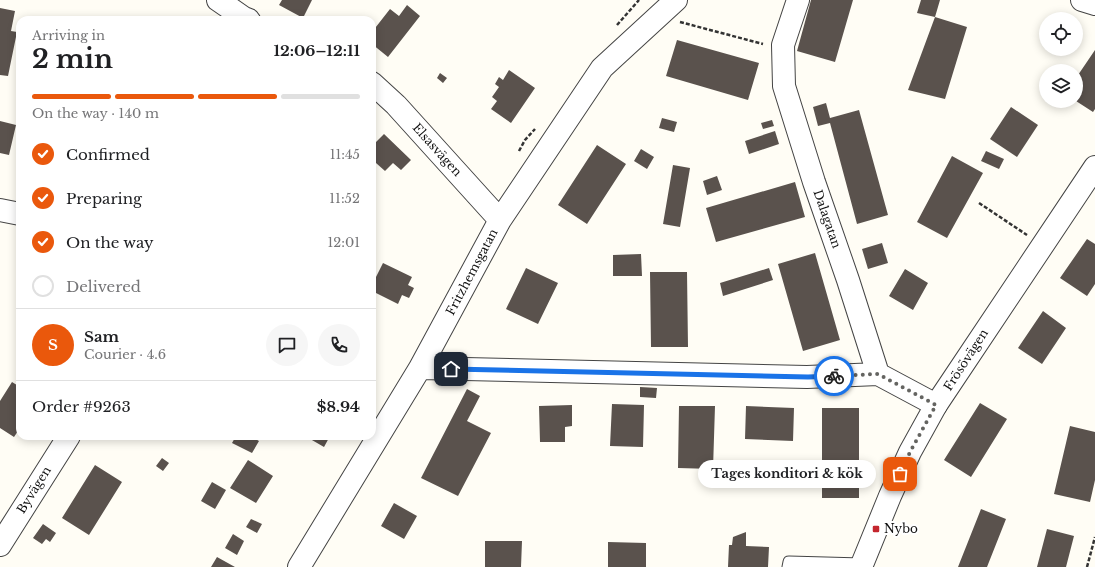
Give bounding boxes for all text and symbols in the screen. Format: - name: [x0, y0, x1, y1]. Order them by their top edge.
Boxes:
- map controls: [1039, 12, 1083, 108]
- button: locate: [1039, 12, 1083, 56]
- text: Arriving in: [32, 27, 105, 44]
- text: 12:06–12:11: [273, 41, 360, 60]
- text: 2 min: [32, 43, 113, 75]
- button: layers: [1039, 64, 1083, 108]
- text: On the way · 140 m: [32, 105, 159, 122]
- street label: Elsasvägen: [410, 120, 465, 179]
- icon: check: [32, 143, 54, 165]
- text: Confirmed: [66, 145, 150, 164]
- text: 11:45: [330, 146, 360, 163]
- icon: check: [32, 187, 54, 209]
- street label: Dalagatan: [810, 188, 844, 250]
- text: Preparing: [66, 189, 142, 208]
- text: 11:52: [329, 190, 360, 207]
- street label: Fritzhemsgatan: [442, 226, 501, 318]
- icon: check: [32, 231, 54, 253]
- text: On the way: [66, 233, 154, 252]
- text: 12:01: [327, 234, 360, 251]
- text: Delivered: [66, 277, 141, 296]
- button: chat: [266, 324, 308, 366]
- button: phone: [318, 324, 360, 366]
- street label: Frösövägen: [940, 326, 991, 393]
- text: Sam: [84, 327, 119, 346]
- text: S: [48, 335, 58, 354]
- text: Courier · 4.6: [84, 346, 166, 363]
- pin: [434, 352, 468, 386]
- courier: [814, 356, 854, 396]
- icon: home: [440, 358, 462, 380]
- icon: bike: [823, 365, 845, 387]
- text: Order #9263: [32, 397, 131, 416]
- text: $8.94: [317, 397, 360, 416]
- pin: [883, 457, 917, 491]
- callout: Tages konditori & kök: [698, 460, 876, 488]
- street label: Byvägen: [13, 463, 54, 516]
- icon: bag: [889, 463, 911, 485]
- text: Tages konditori & kök: [711, 465, 863, 482]
- place label: Nybo: [884, 521, 918, 536]
- marker: Nybo: [871, 524, 881, 534]

